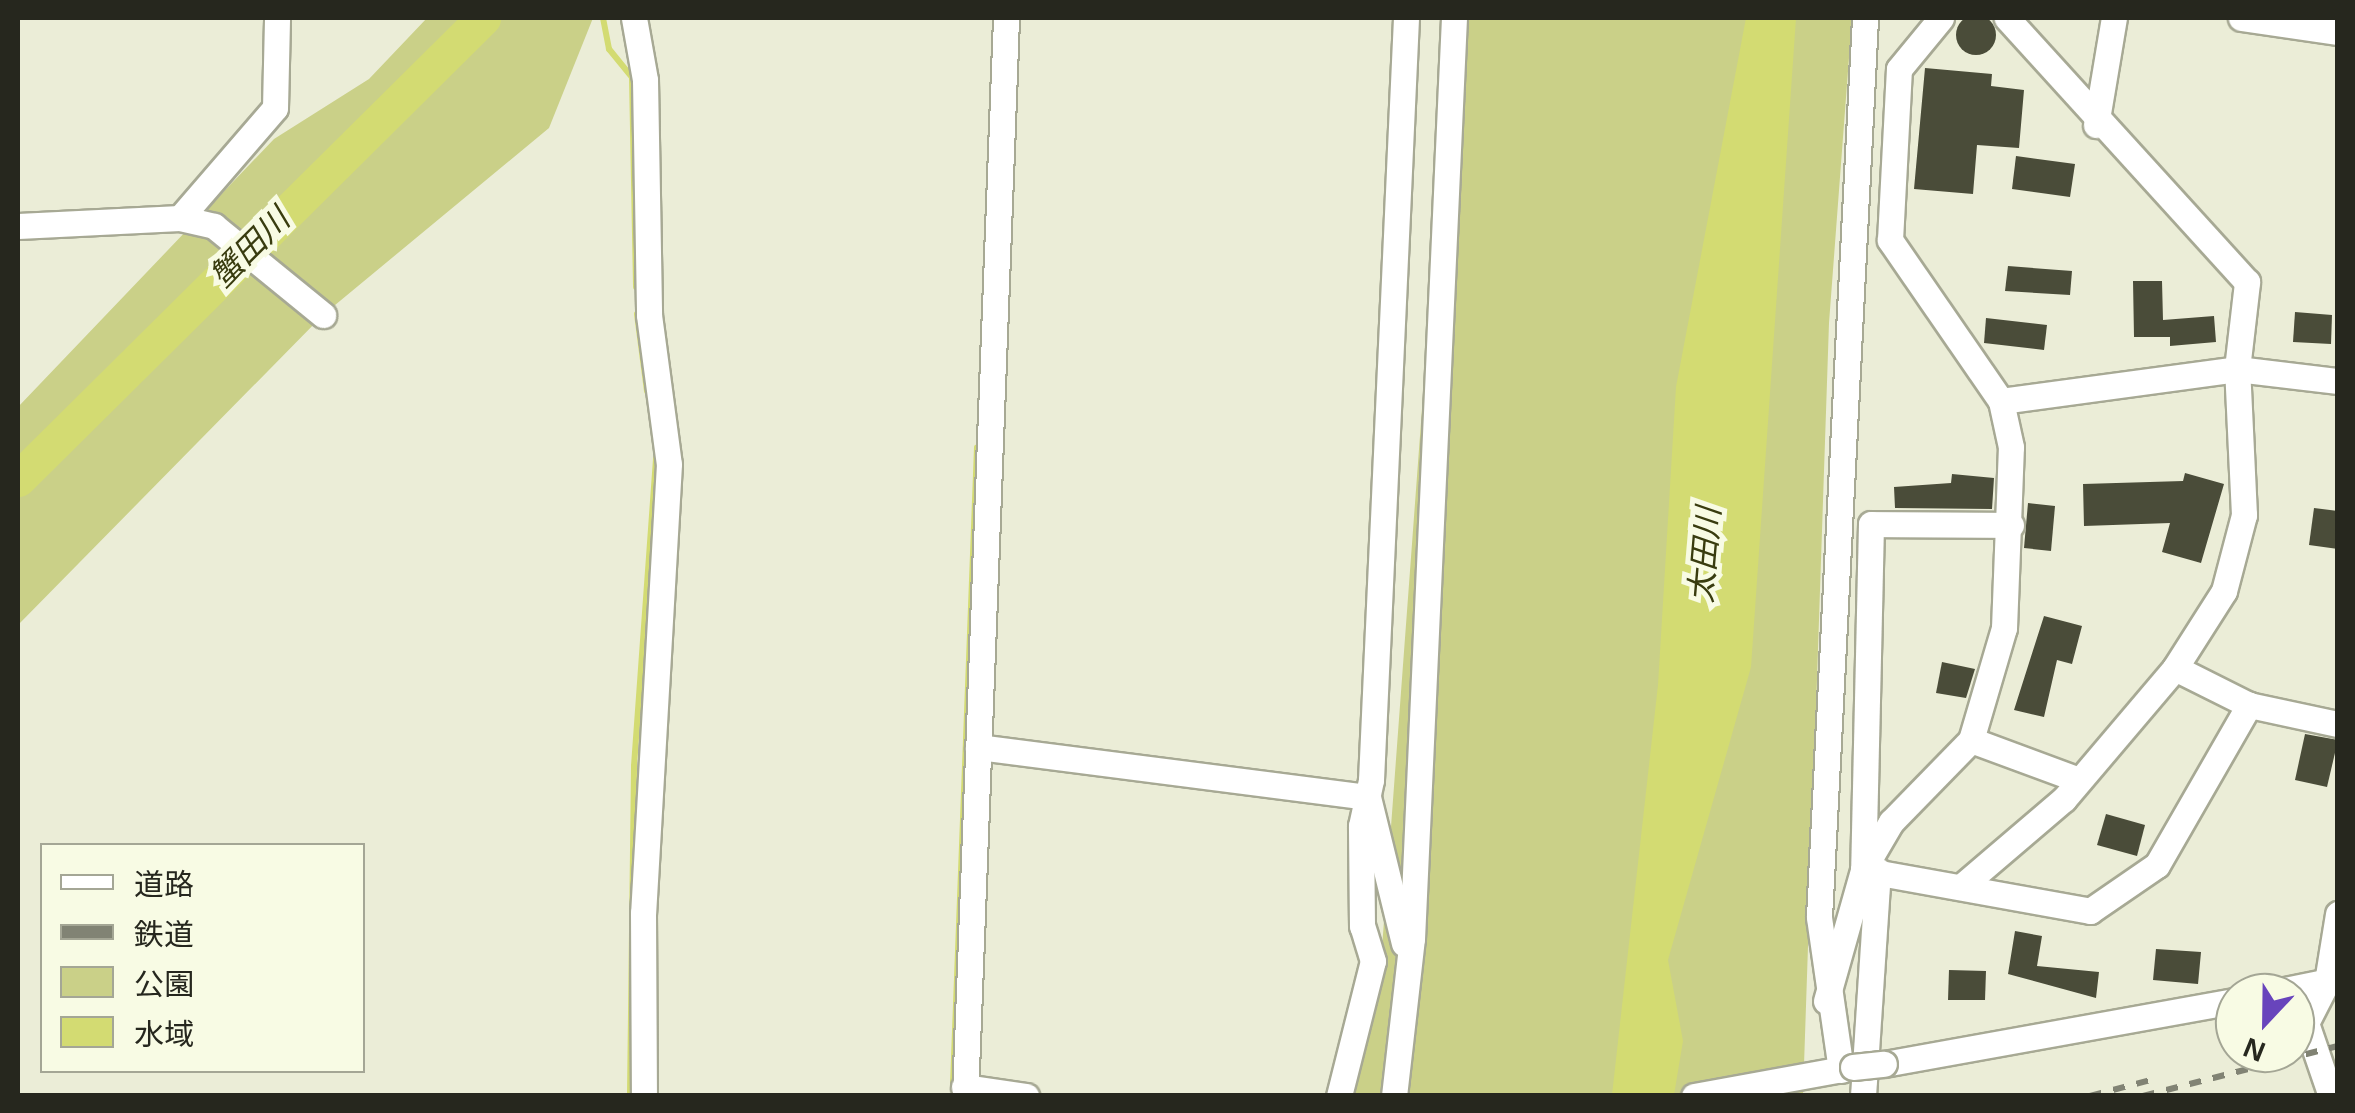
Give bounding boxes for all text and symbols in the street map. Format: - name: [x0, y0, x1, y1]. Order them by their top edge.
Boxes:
- water label: 蟹田川: [202, 200, 298, 296]
- water label: 太田川: [1682, 506, 1728, 604]
- legend: [40, 843, 365, 1073]
- text: 道路: [134, 868, 194, 901]
- text: 鉄道: [134, 918, 194, 951]
- text: 公園: [134, 968, 194, 1001]
- north arrow: [2215, 973, 2315, 1073]
- text: 水域: [134, 1018, 194, 1051]
- text: N: [2239, 1031, 2270, 1068]

